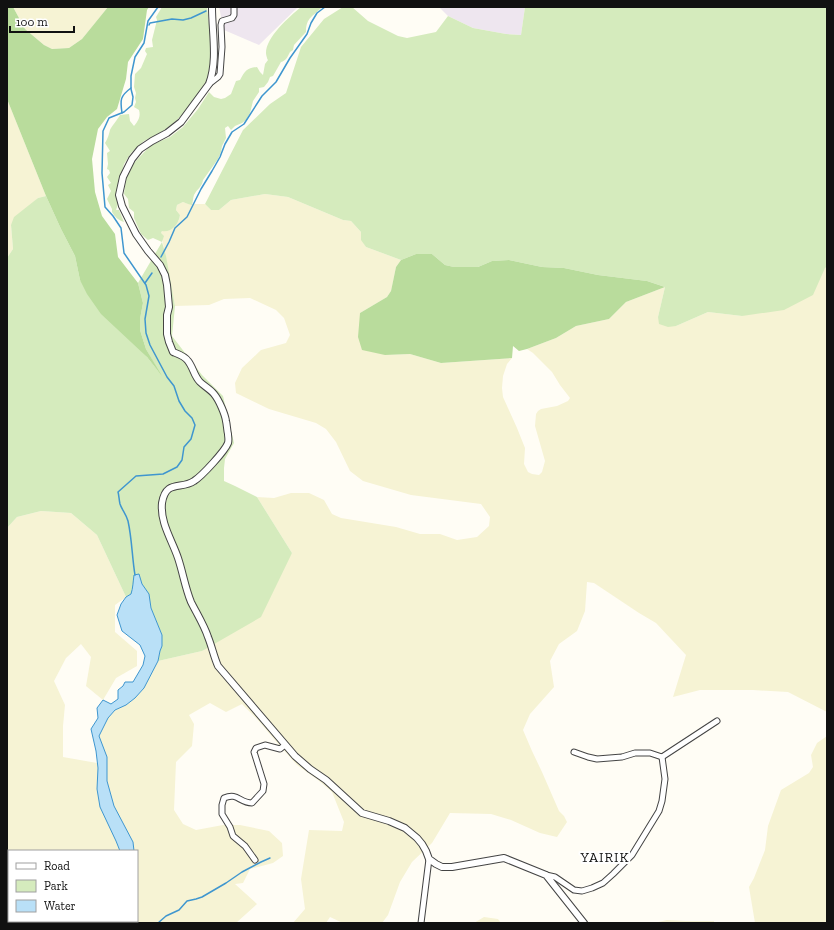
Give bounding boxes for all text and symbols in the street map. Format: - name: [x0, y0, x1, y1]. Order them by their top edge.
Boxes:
- scale bar: [10, 8, 74, 34]
- text: 100 m: [16, 15, 48, 29]
- district label: YAIRIK: [579, 849, 630, 866]
- legend: [8, 850, 138, 922]
- text: Road: [44, 859, 70, 873]
- text: Park: [44, 879, 69, 893]
- text: Water: [44, 899, 76, 913]

